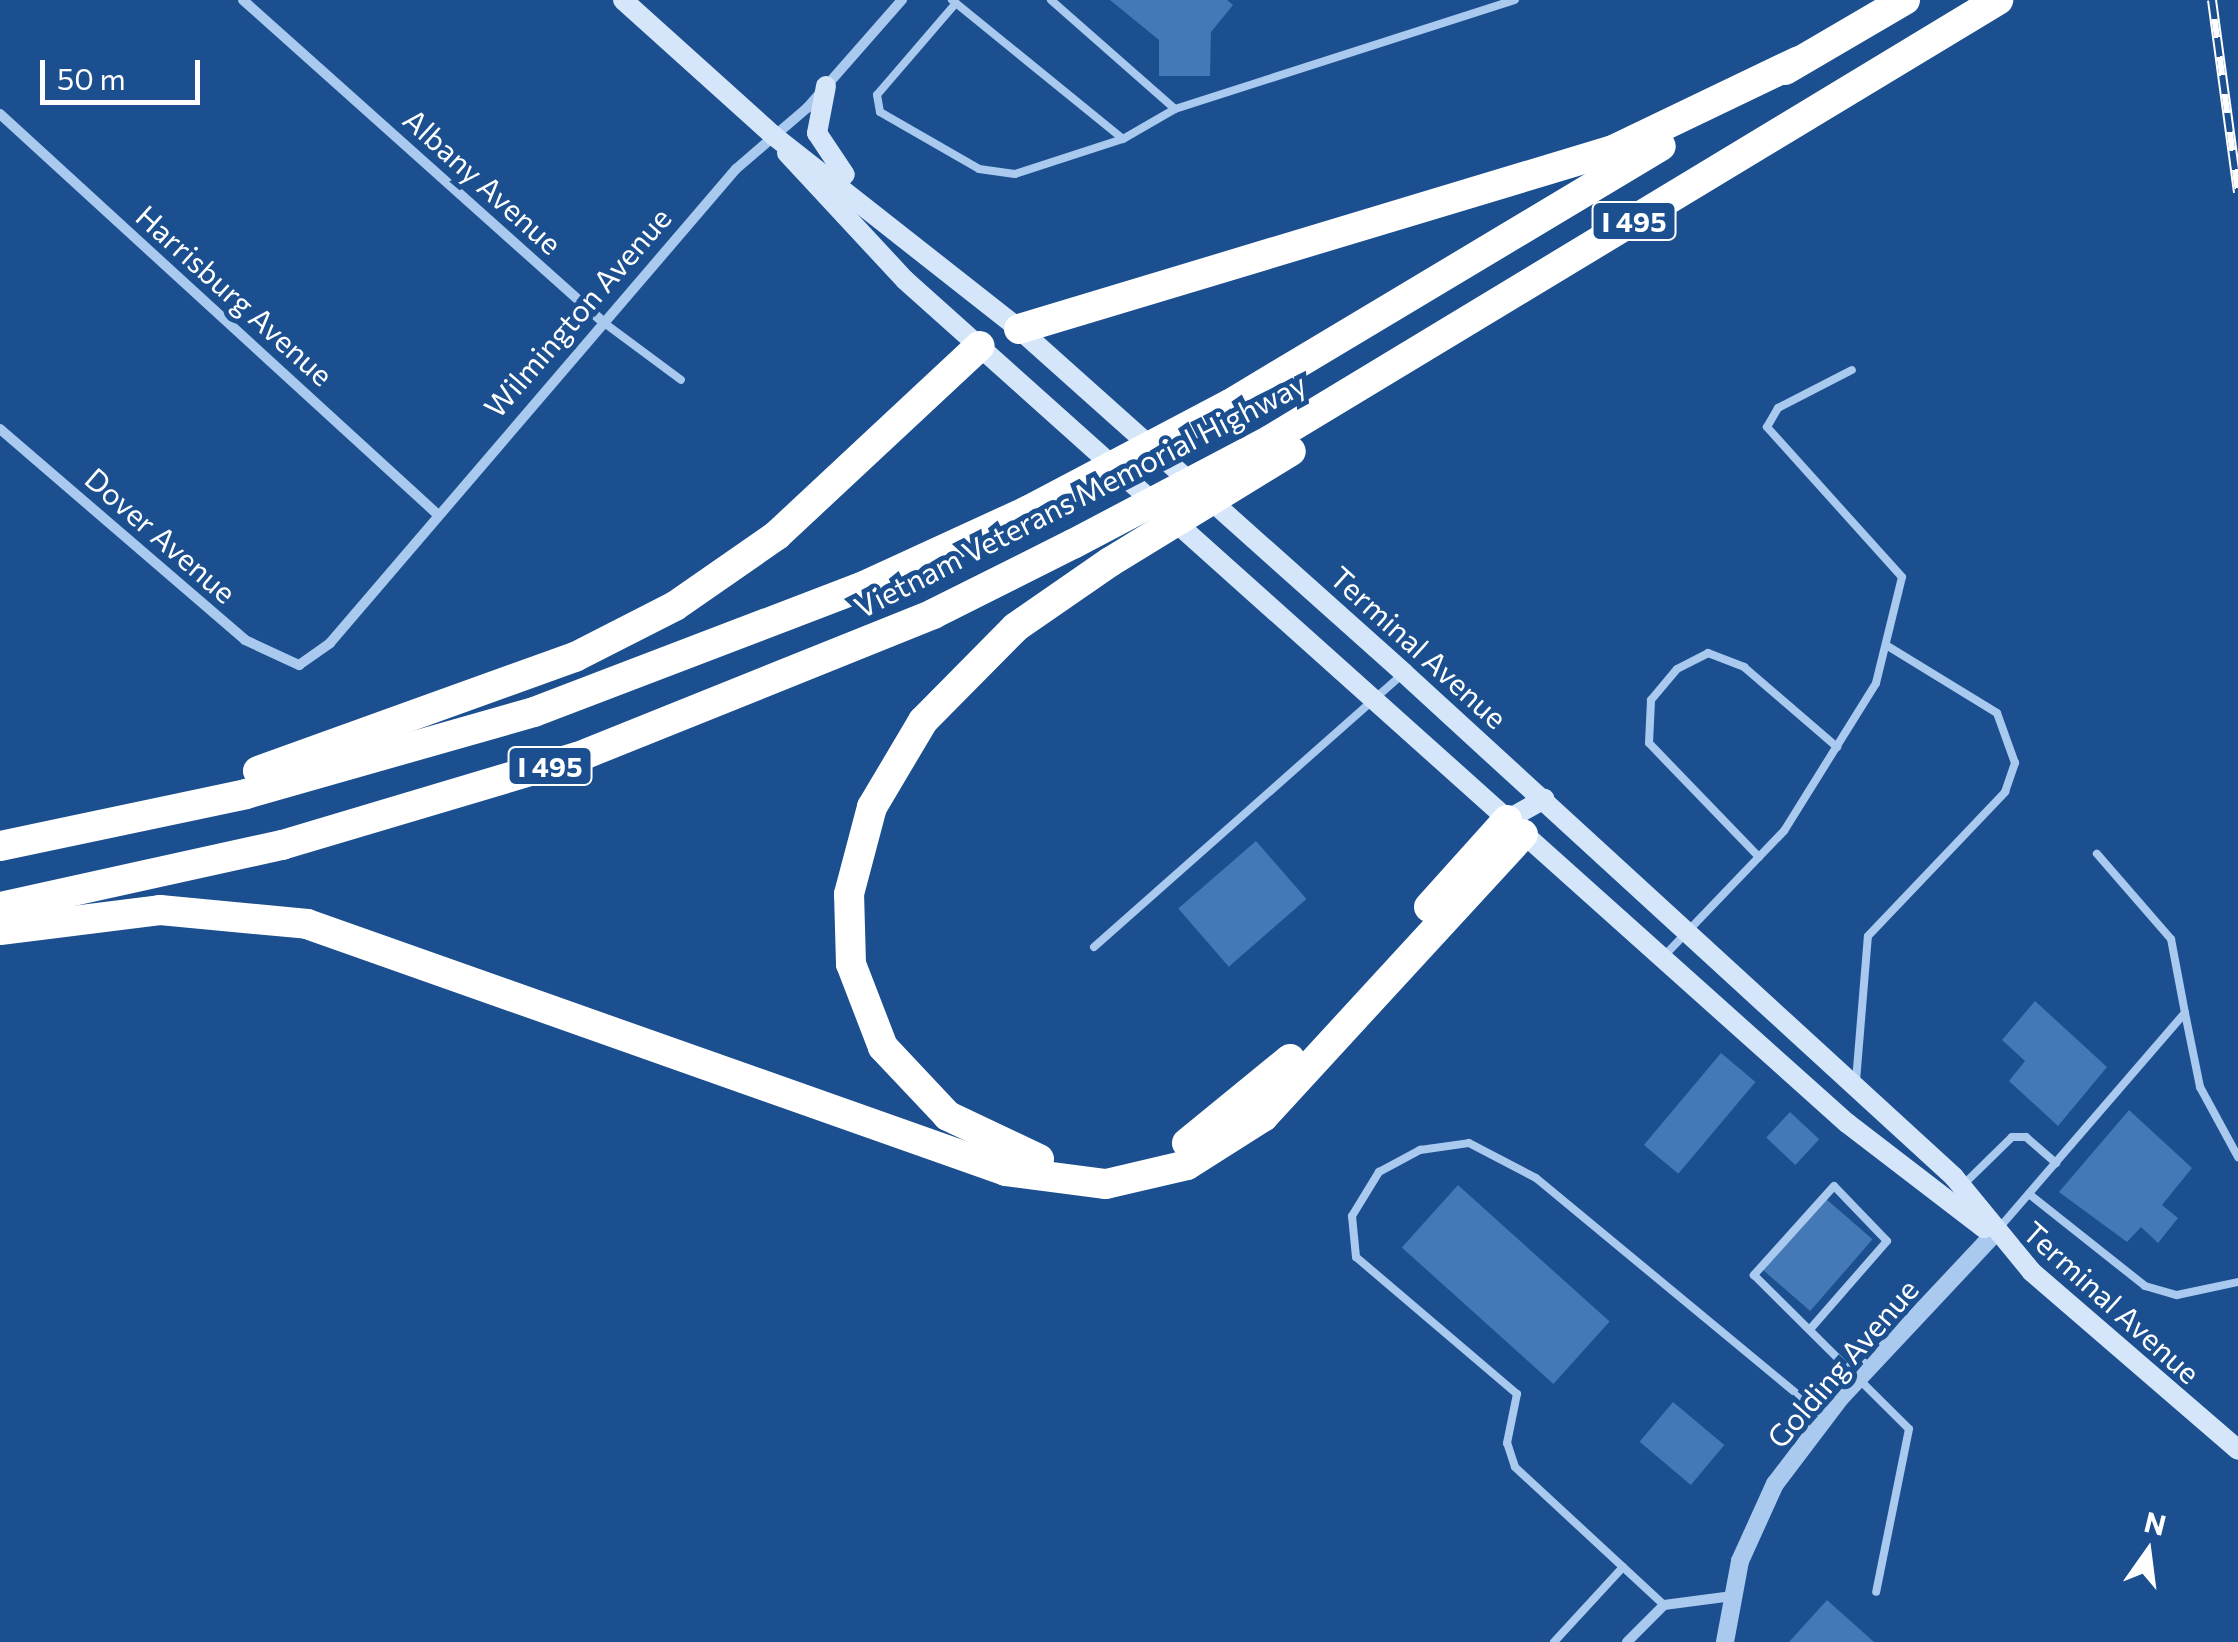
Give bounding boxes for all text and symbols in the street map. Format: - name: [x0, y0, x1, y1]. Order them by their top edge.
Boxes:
- scale bar: [45, 40, 205, 102]
- text: 50 m: [57, 59, 126, 96]
- street label: Albany Avenue: [397, 101, 569, 261]
- street label: Harrisburg Avenue: [129, 197, 341, 393]
- road number: I 495: [1592, 198, 1676, 244]
- street label: Wilmington Avenue: [476, 200, 678, 424]
- street label: Vietnam Veterans Memorial Highway: [848, 365, 1312, 625]
- street label: Dover Avenue: [78, 460, 244, 610]
- street label: Terminal Avenue: [1323, 558, 1515, 736]
- road number: I 495: [508, 743, 592, 789]
- street label: Terminal Avenue: [2016, 1213, 2208, 1391]
- street label: Golding Avenue: [1759, 1271, 1925, 1455]
- north arrow: [2098, 1502, 2198, 1602]
- text: N: [2141, 1504, 2170, 1542]

